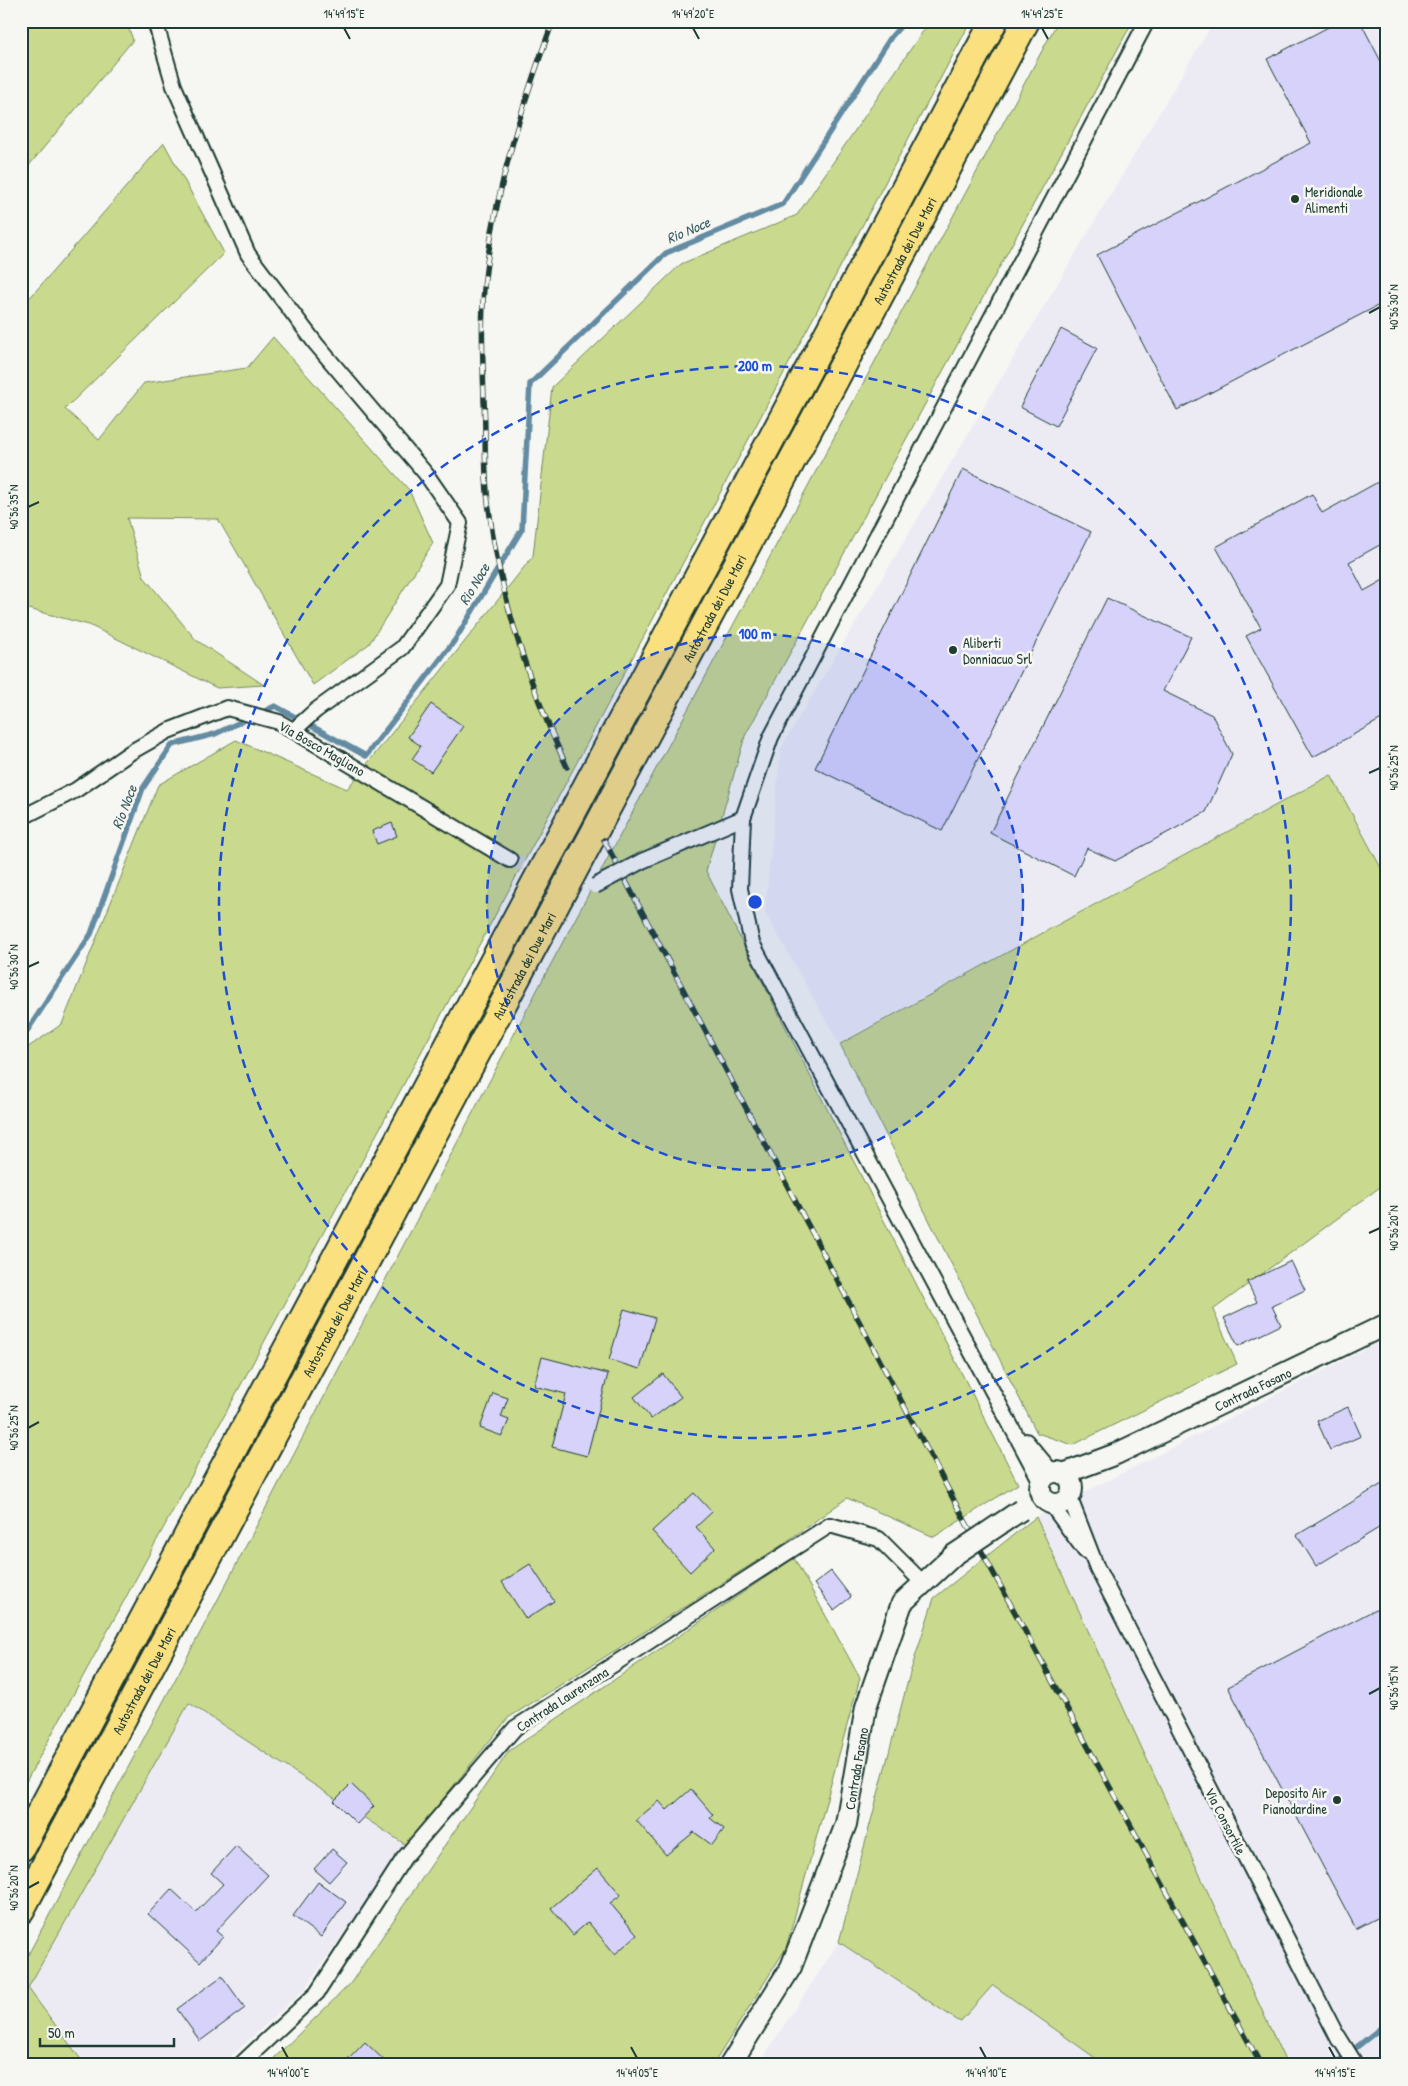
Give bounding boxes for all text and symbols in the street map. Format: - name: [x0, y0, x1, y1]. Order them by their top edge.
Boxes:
- text: 14°49'15"E: [324, 5, 365, 22]
- text: 14°49'20"E: [672, 5, 715, 22]
- text: 14°49'25"E: [1021, 5, 1064, 22]
- place label: Meridionale Alimenti: [1305, 182, 1363, 217]
- street label: Autostrada dei Due Mari: [868, 193, 940, 307]
- marker: Meridionale Alimenti: [1289, 193, 1301, 205]
- water label: Rio Noce: [663, 211, 714, 249]
- text: 40°56'30"N: [1385, 284, 1402, 330]
- text: 200 m: [738, 355, 772, 376]
- text: 40°56'35"N: [5, 485, 22, 529]
- street label: Autostrada dei Due Mari: [677, 551, 750, 665]
- water label: Rio Noce: [453, 558, 495, 609]
- text: 100 m: [739, 623, 771, 644]
- place label: Aliberti Donniacuo Srl: [963, 633, 1032, 668]
- marker: Aliberti Donniacuo Srl: [947, 644, 959, 656]
- street label: Via Bosco Magliano: [275, 716, 369, 781]
- text: 40°56'25"N: [1385, 745, 1402, 791]
- water label: Rio Noce: [106, 781, 142, 832]
- centre of rings: [746, 893, 764, 911]
- street label: Autostrada dei Due Mari: [487, 908, 560, 1022]
- text: 40°56'30"N: [5, 944, 22, 990]
- text: 40°56'20"N: [1385, 1205, 1402, 1251]
- street label: Autostrada dei Due Mari: [297, 1266, 370, 1380]
- street label: Contrada Fasano: [1211, 1362, 1294, 1415]
- text: 40°56'25"N: [5, 1405, 22, 1451]
- street label: Autostrada dei Due Mari: [107, 1623, 179, 1738]
- street label: Contrada Laurenzana: [512, 1662, 612, 1736]
- text: 40°56'15"N: [1385, 1666, 1402, 1710]
- street label: Contrada Fasano: [839, 1725, 872, 1811]
- place label: Deposito Air Pianodardine: [1263, 1783, 1328, 1818]
- street label: Via Consortile: [1201, 1784, 1251, 1858]
- marker: Deposito Air Pianodardine: [1331, 1794, 1343, 1806]
- text: 40°56'20"N: [5, 1865, 22, 1911]
- scale bar: [40, 2016, 174, 2048]
- text: 50 m: [48, 2022, 75, 2043]
- text: 14°49'00"E: [267, 2064, 310, 2081]
- text: 14°49'05"E: [616, 2064, 659, 2081]
- text: 14°49'10"E: [965, 2064, 1007, 2081]
- text: 14°49'15"E: [1315, 2064, 1356, 2081]

